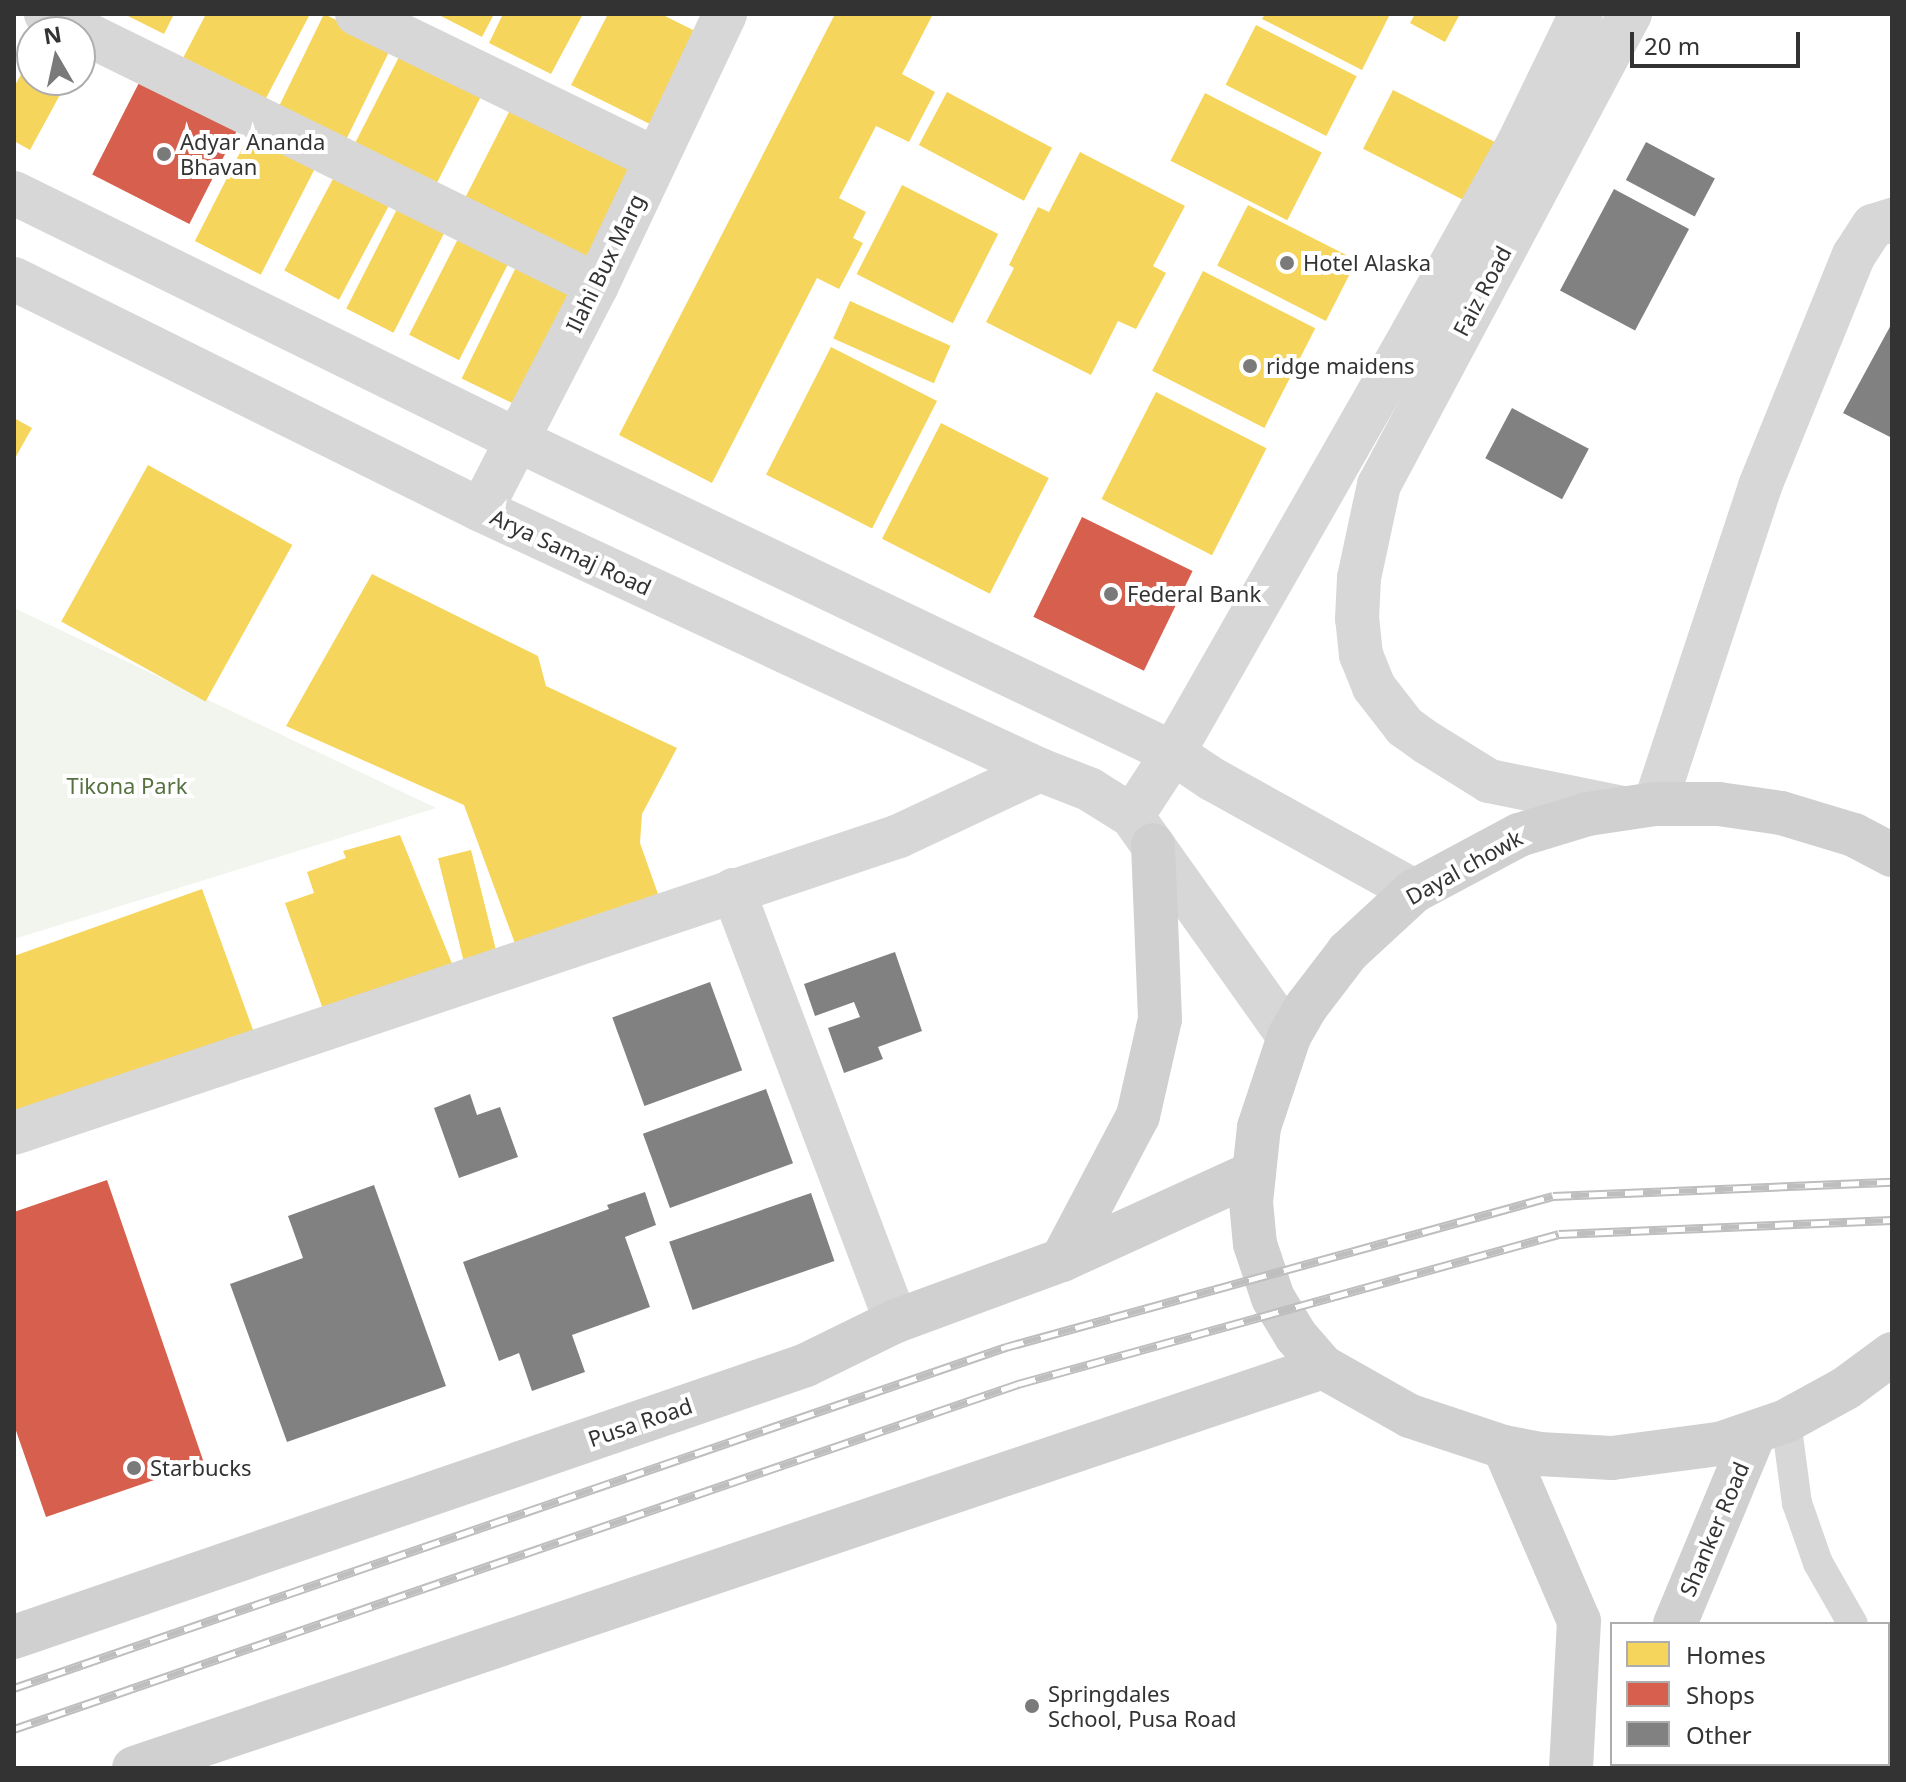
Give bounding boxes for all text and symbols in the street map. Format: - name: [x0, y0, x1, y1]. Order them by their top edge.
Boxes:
- north arrow: [16, 16, 96, 96]
- scale bar: [1634, 16, 1804, 66]
- text: N: [41, 18, 64, 50]
- text: 20 m: [1644, 29, 1700, 62]
- place label: Adyar Ananda Bhavan: [180, 128, 325, 180]
- marker: Adyar Ananda Bhavan: [155, 145, 173, 163]
- street label: Ilahi Bux Marg: [560, 190, 650, 336]
- street label: Faiz Road: [1447, 241, 1517, 341]
- place label: Hotel Alaska: [1303, 250, 1431, 276]
- marker: Hotel Alaska: [1278, 254, 1296, 272]
- place label: ridge maidens: [1266, 353, 1415, 379]
- marker: ridge maidens: [1241, 357, 1259, 375]
- street label: Arya Samaj Road: [487, 503, 655, 601]
- place label: Federal Bank: [1127, 581, 1261, 607]
- marker: Federal Bank: [1102, 585, 1120, 603]
- park label: Tikona Park: [66, 773, 188, 799]
- street label: Dayal chowk: [1401, 824, 1527, 910]
- street label: Pusa Road: [584, 1392, 696, 1452]
- place label: Starbucks: [150, 1455, 251, 1481]
- street label: Shanker Road: [1674, 1458, 1754, 1600]
- marker: Starbucks: [125, 1459, 143, 1477]
- legend: [1610, 1622, 1890, 1766]
- text: Homes: [1686, 1638, 1766, 1671]
- text: Shops: [1686, 1678, 1755, 1711]
- place label: Springdales School, Pusa Road: [1048, 1680, 1237, 1732]
- marker: Springdales School, Pusa Road: [1023, 1697, 1041, 1715]
- text: Other: [1686, 1718, 1752, 1751]

